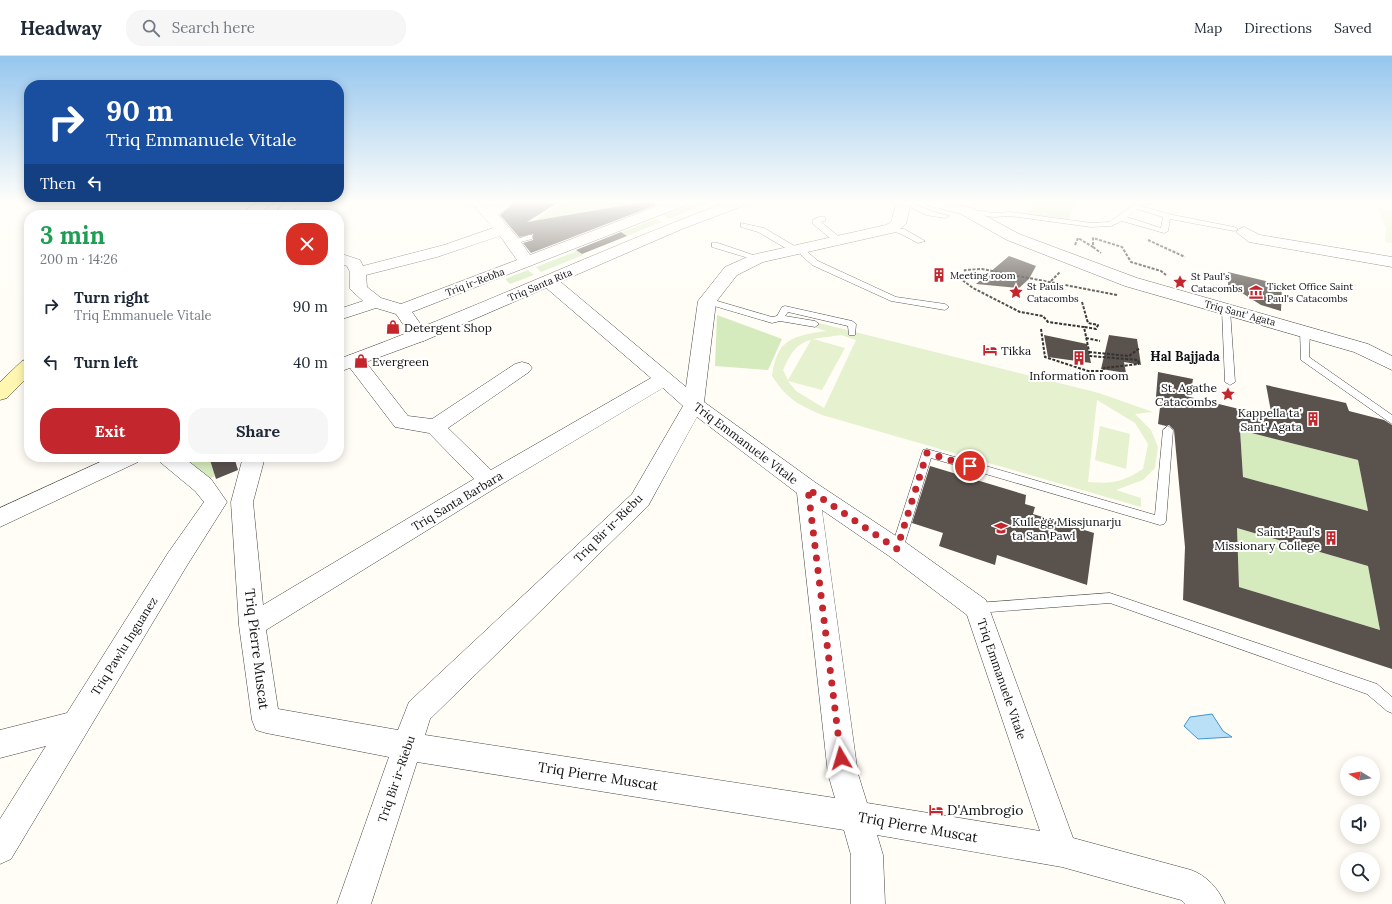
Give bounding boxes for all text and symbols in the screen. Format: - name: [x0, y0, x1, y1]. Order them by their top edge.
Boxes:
- search box: [126, 10, 406, 46]
- text: Headway: [20, 16, 102, 40]
- icon: search: [140, 17, 162, 39]
- text: Search here: [172, 18, 255, 37]
- text: Map: [1194, 19, 1222, 37]
- text: Directions: [1244, 19, 1312, 37]
- text: Saved: [1334, 19, 1372, 37]
- text: 90 m: [106, 93, 173, 129]
- icon: right: [40, 96, 92, 148]
- text: Triq Emmanuele Vitale: [106, 128, 296, 151]
- icon: left: [84, 172, 106, 194]
- text: Then: [40, 174, 76, 193]
- text: 3 min: [40, 220, 105, 251]
- button: close: [286, 223, 328, 265]
- text: 200 m · 14:26: [40, 251, 118, 268]
- street label: Triq ir-Rebħa: [444, 265, 506, 299]
- street label: Triq Santa Rita: [506, 266, 574, 304]
- building icon: Meeting room: [931, 267, 947, 283]
- place label: Meeting room: [950, 269, 1016, 282]
- place label: St Paul's Catacombs: [1191, 270, 1243, 295]
- place icon: St Paul's Catacombs: [1172, 274, 1188, 290]
- place label: St Pauls Catacombs: [1027, 280, 1079, 305]
- place label: Ticket Office Saint Paul's Catacombs: [1267, 280, 1353, 305]
- place icon: St Pauls Catacombs: [1008, 284, 1024, 300]
- museum icon: Ticket Office Saint Paul's Catacombs: [1248, 284, 1264, 300]
- text: Turn right: [74, 288, 150, 307]
- icon: right: [40, 295, 62, 317]
- text: 90 m: [293, 297, 328, 316]
- street label: Triq Sant' Agata: [1203, 297, 1277, 329]
- text: Triq Emmanuele Vitale: [74, 307, 212, 324]
- shop icon: Detergent Shop: [385, 319, 401, 335]
- place label: Detergent Shop: [404, 320, 492, 335]
- hotel icon: Tikka: [982, 342, 998, 358]
- place label: Tikka: [1001, 343, 1031, 358]
- district label: Ħal Bajjada: [1150, 348, 1220, 365]
- building icon: Information room: [1071, 350, 1087, 366]
- icon: left: [40, 351, 62, 373]
- text: Turn left: [74, 353, 138, 372]
- text: 40 m: [293, 353, 328, 372]
- shop icon: Evergreen: [353, 353, 369, 369]
- place label: Evergreen: [372, 354, 429, 369]
- place label: Information room: [1029, 368, 1129, 383]
- place label: St. Agathe Catacombs: [1155, 380, 1217, 409]
- place icon: St. Agathe Catacombs: [1220, 386, 1236, 402]
- street label: Triq Emmanuele Vitale: [691, 399, 802, 487]
- place label: Kappella ta' Sant' Agata: [1238, 405, 1302, 434]
- button: Exit: [40, 408, 180, 454]
- button: Share: [188, 408, 328, 454]
- building icon: Kappella ta' Sant' Agata: [1305, 411, 1321, 427]
- pin: [953, 449, 987, 483]
- icon: arrive: [959, 455, 981, 477]
- street label: Triq Santa Barbara: [409, 468, 505, 534]
- street label: Triq Bir ir-Riebu: [571, 491, 645, 565]
- place label: Kulleġġ Missjunarju ta San Pawl: [1012, 514, 1121, 543]
- school or university icon: Kulleġġ Missjunarju ta San Pawl: [993, 520, 1009, 536]
- place label: Saint Paul's Missionary College: [1214, 524, 1320, 553]
- building icon: Saint Paul's Missionary College: [1323, 530, 1339, 546]
- street label: Triq Pierre Muscat: [241, 588, 273, 711]
- street label: Triq Pawlu Inguanez: [88, 594, 160, 698]
- street label: Triq Emmanuele Vitale: [974, 617, 1030, 742]
- street label: Triq Bir ir-Riebu: [374, 734, 418, 824]
- position arrow: [820, 737, 862, 779]
- north arrow: [1340, 756, 1380, 796]
- map controls: [1340, 756, 1380, 892]
- street label: Triq Pierre Muscat: [537, 758, 660, 794]
- place label: D'Ambrogio: [947, 801, 1023, 819]
- hotel icon: D'Ambrogio: [928, 802, 944, 818]
- button: sound: [1340, 804, 1380, 844]
- street label: Triq Pierre Muscat: [857, 808, 980, 847]
- button: search: [1340, 852, 1380, 892]

